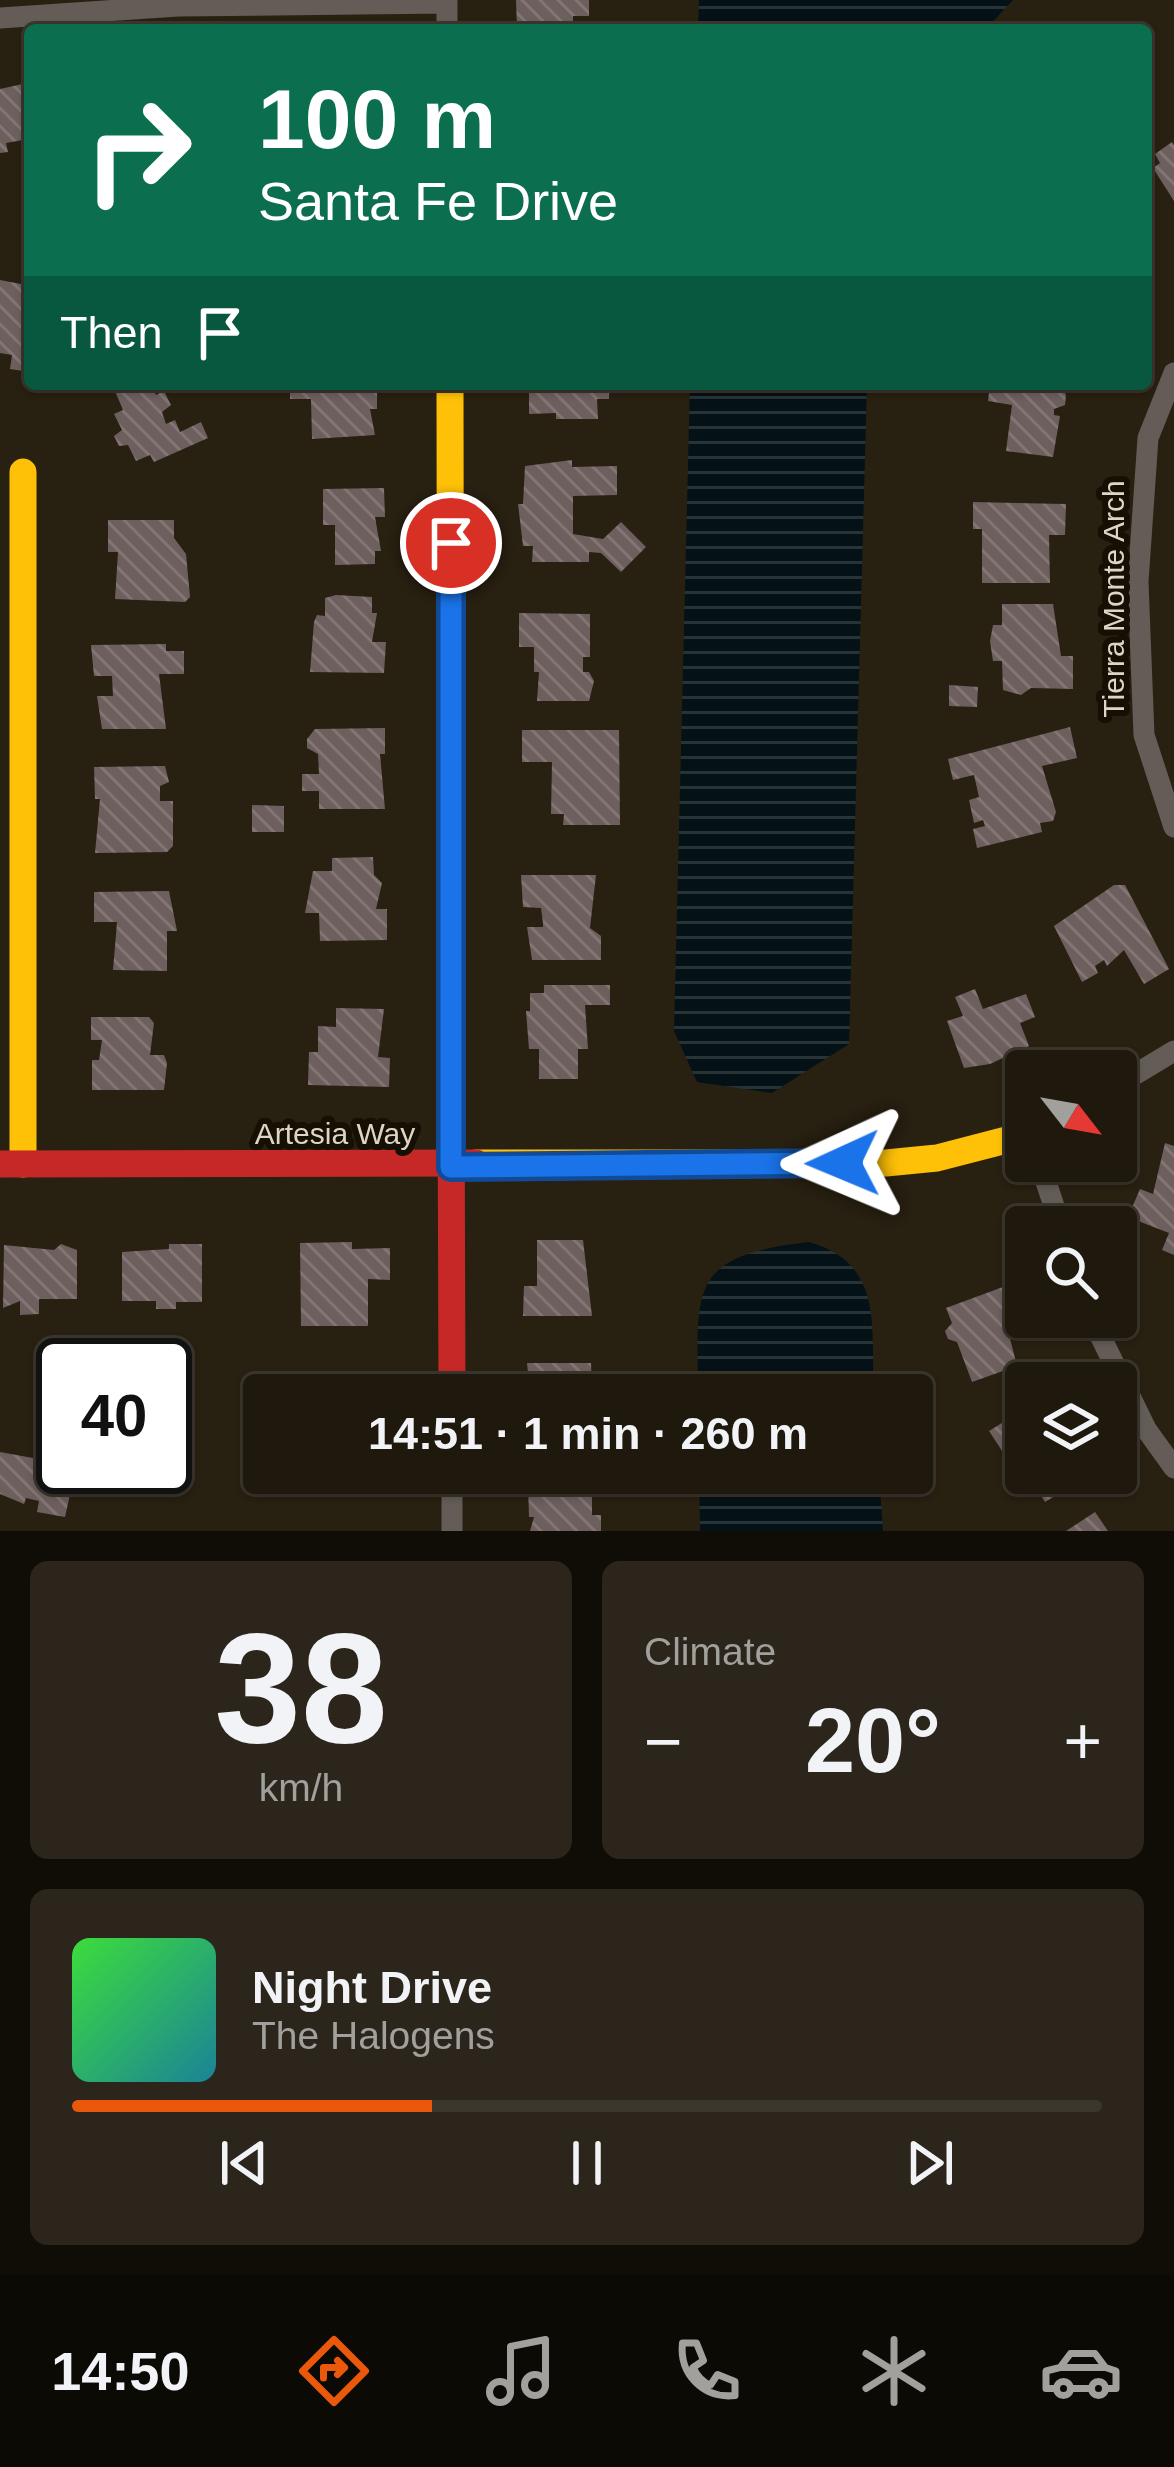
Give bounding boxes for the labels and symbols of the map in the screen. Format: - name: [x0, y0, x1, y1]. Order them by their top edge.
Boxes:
- street label: Tierra Monte Arch: [1097, 480, 1130, 718]
- pin: [400, 492, 502, 594]
- north arrow: [1005, 1050, 1137, 1182]
- position arrow: [780, 1100, 906, 1226]
- street label: Artesia Way: [255, 1117, 415, 1150]
- speed limit sign: 40: [36, 1338, 192, 1494]

